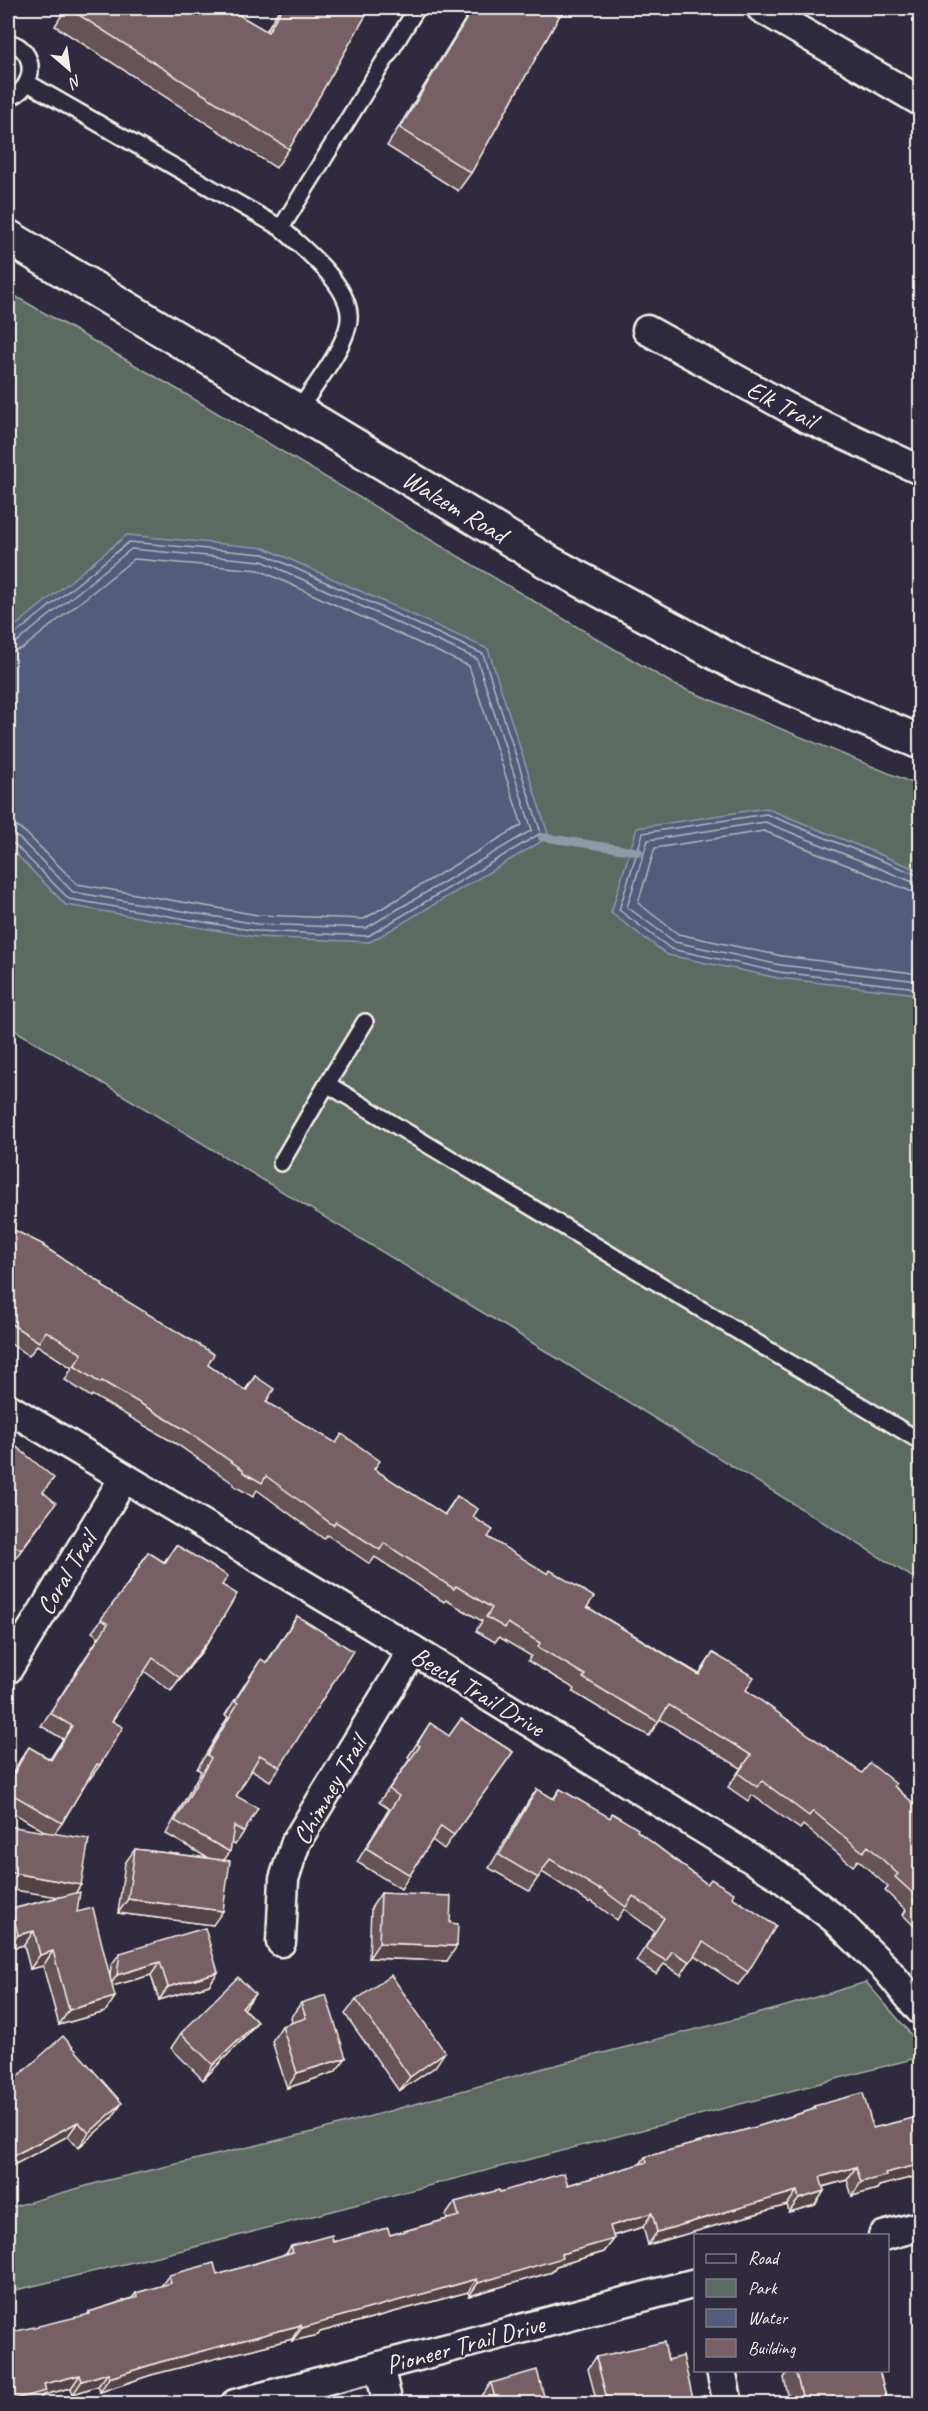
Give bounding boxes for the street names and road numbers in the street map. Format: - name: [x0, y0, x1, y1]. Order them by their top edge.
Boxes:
- street label: Elk Trail: [741, 372, 826, 439]
- street label: Walzem Road: [396, 462, 516, 552]
- street label: Coral Trail: [29, 1522, 106, 1621]
- street label: Beech Trail Drive: [405, 1639, 552, 1745]
- street label: Chimney Trail: [285, 1726, 376, 1851]
- street label: Pioneer Trail Drive: [382, 2307, 550, 2381]

